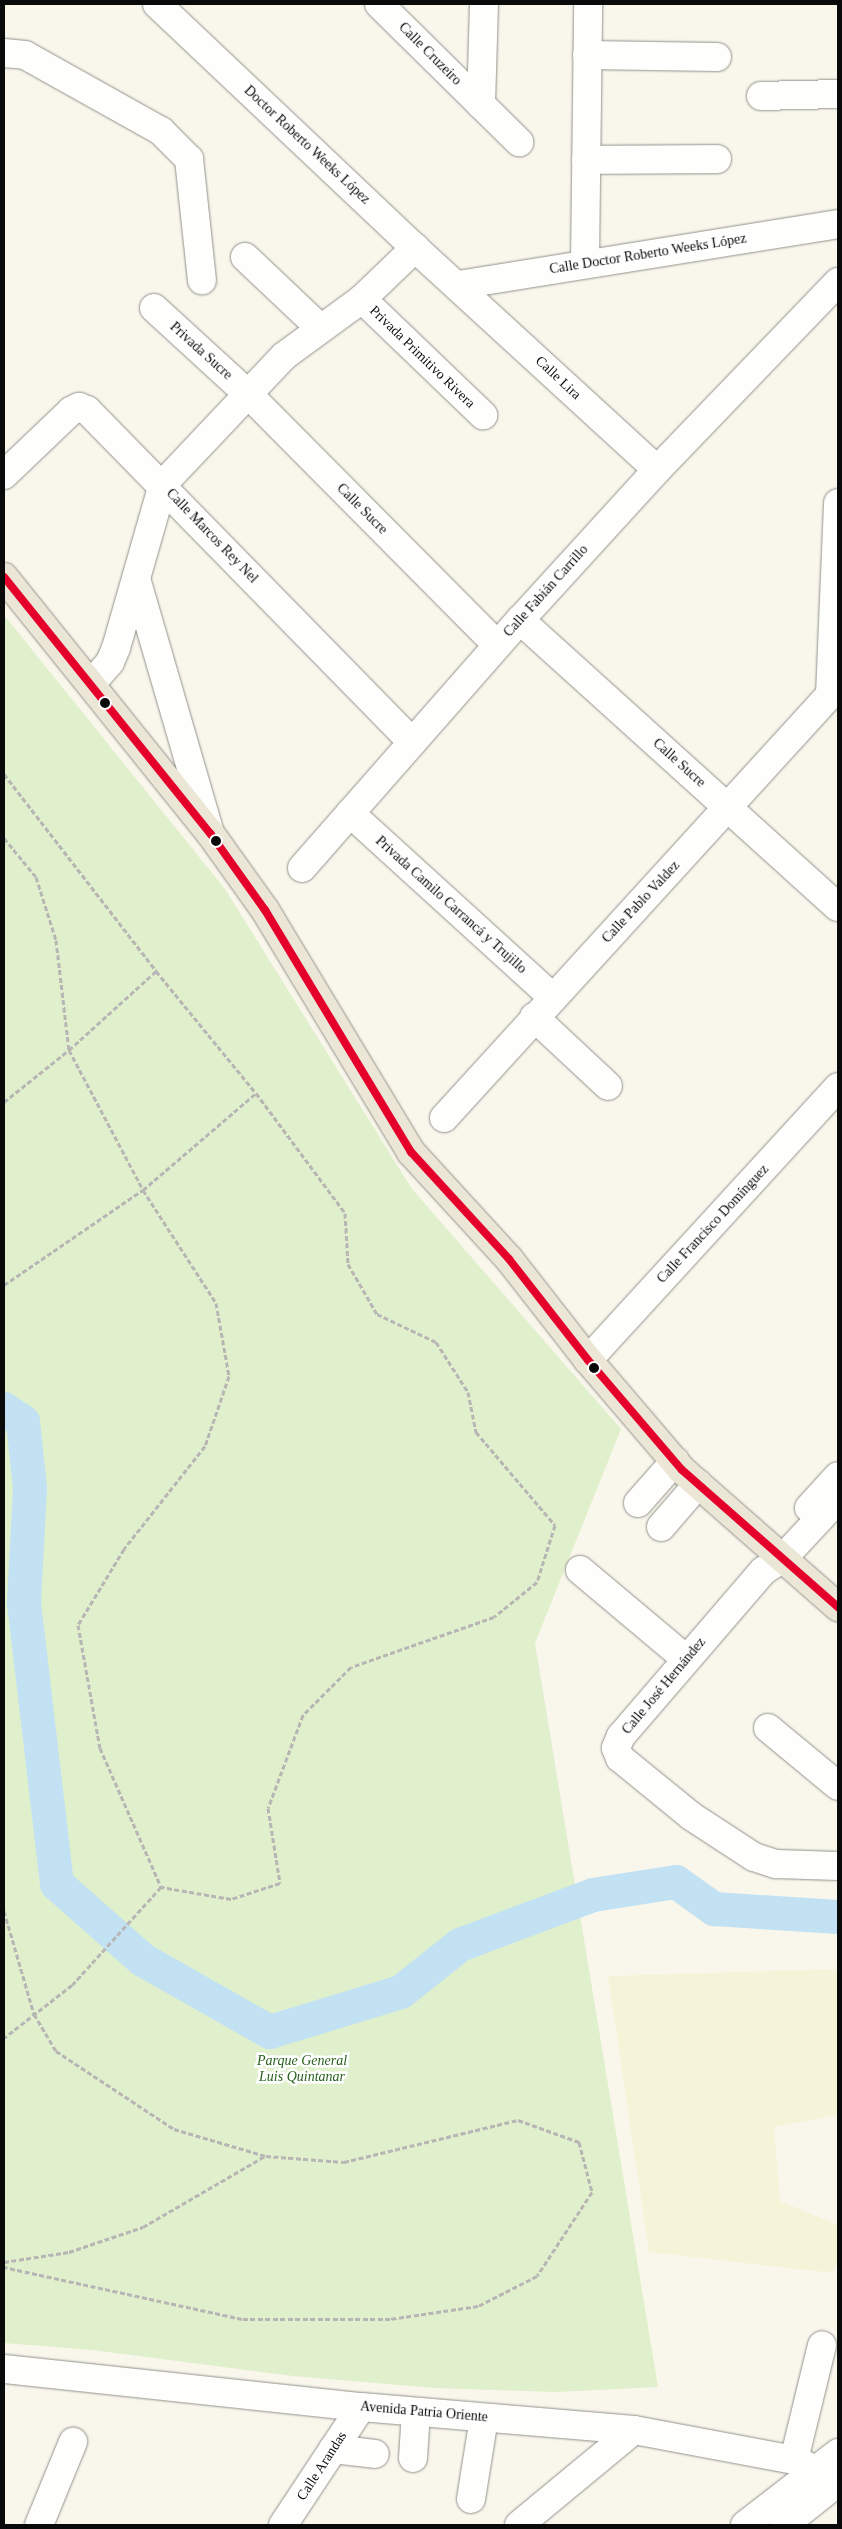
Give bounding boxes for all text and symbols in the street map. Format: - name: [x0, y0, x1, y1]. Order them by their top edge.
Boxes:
- street label: Calle Cruzeiro: [395, 19, 465, 89]
- street label: Doctor Roberto Weeks López: [240, 82, 374, 208]
- street label: Calle Doctor Roberto Weeks López: [548, 230, 748, 278]
- street label: Privada Primitivo Rivera: [366, 302, 478, 412]
- street label: Privada Sucre: [166, 319, 236, 383]
- street label: Calle Lira: [532, 353, 584, 403]
- street label: Calle Sucre: [333, 480, 391, 538]
- street label: Calle Marcos Rey Nel: [163, 485, 261, 587]
- street label: Calle Fabián Carrillo: [500, 541, 592, 641]
- unlabelled marker: [100, 698, 110, 708]
- street label: Calle Sucre: [649, 735, 709, 791]
- street label: Privada Camilo Carrancá y Trujillo: [372, 833, 530, 977]
- unlabelled marker: [211, 836, 221, 846]
- street label: Calle Pablo Valdez: [599, 857, 683, 947]
- street label: Calle Francisco Domínguez: [654, 1161, 772, 1287]
- unlabelled marker: [589, 1363, 599, 1373]
- street label: Calle José Hernández: [619, 1634, 709, 1738]
- park label: Parque General Luis Quintanar: [257, 2053, 347, 2086]
- street label: Avenida Patria Oriente: [359, 2398, 489, 2426]
- street label: Calle Arandas: [293, 2428, 351, 2504]

